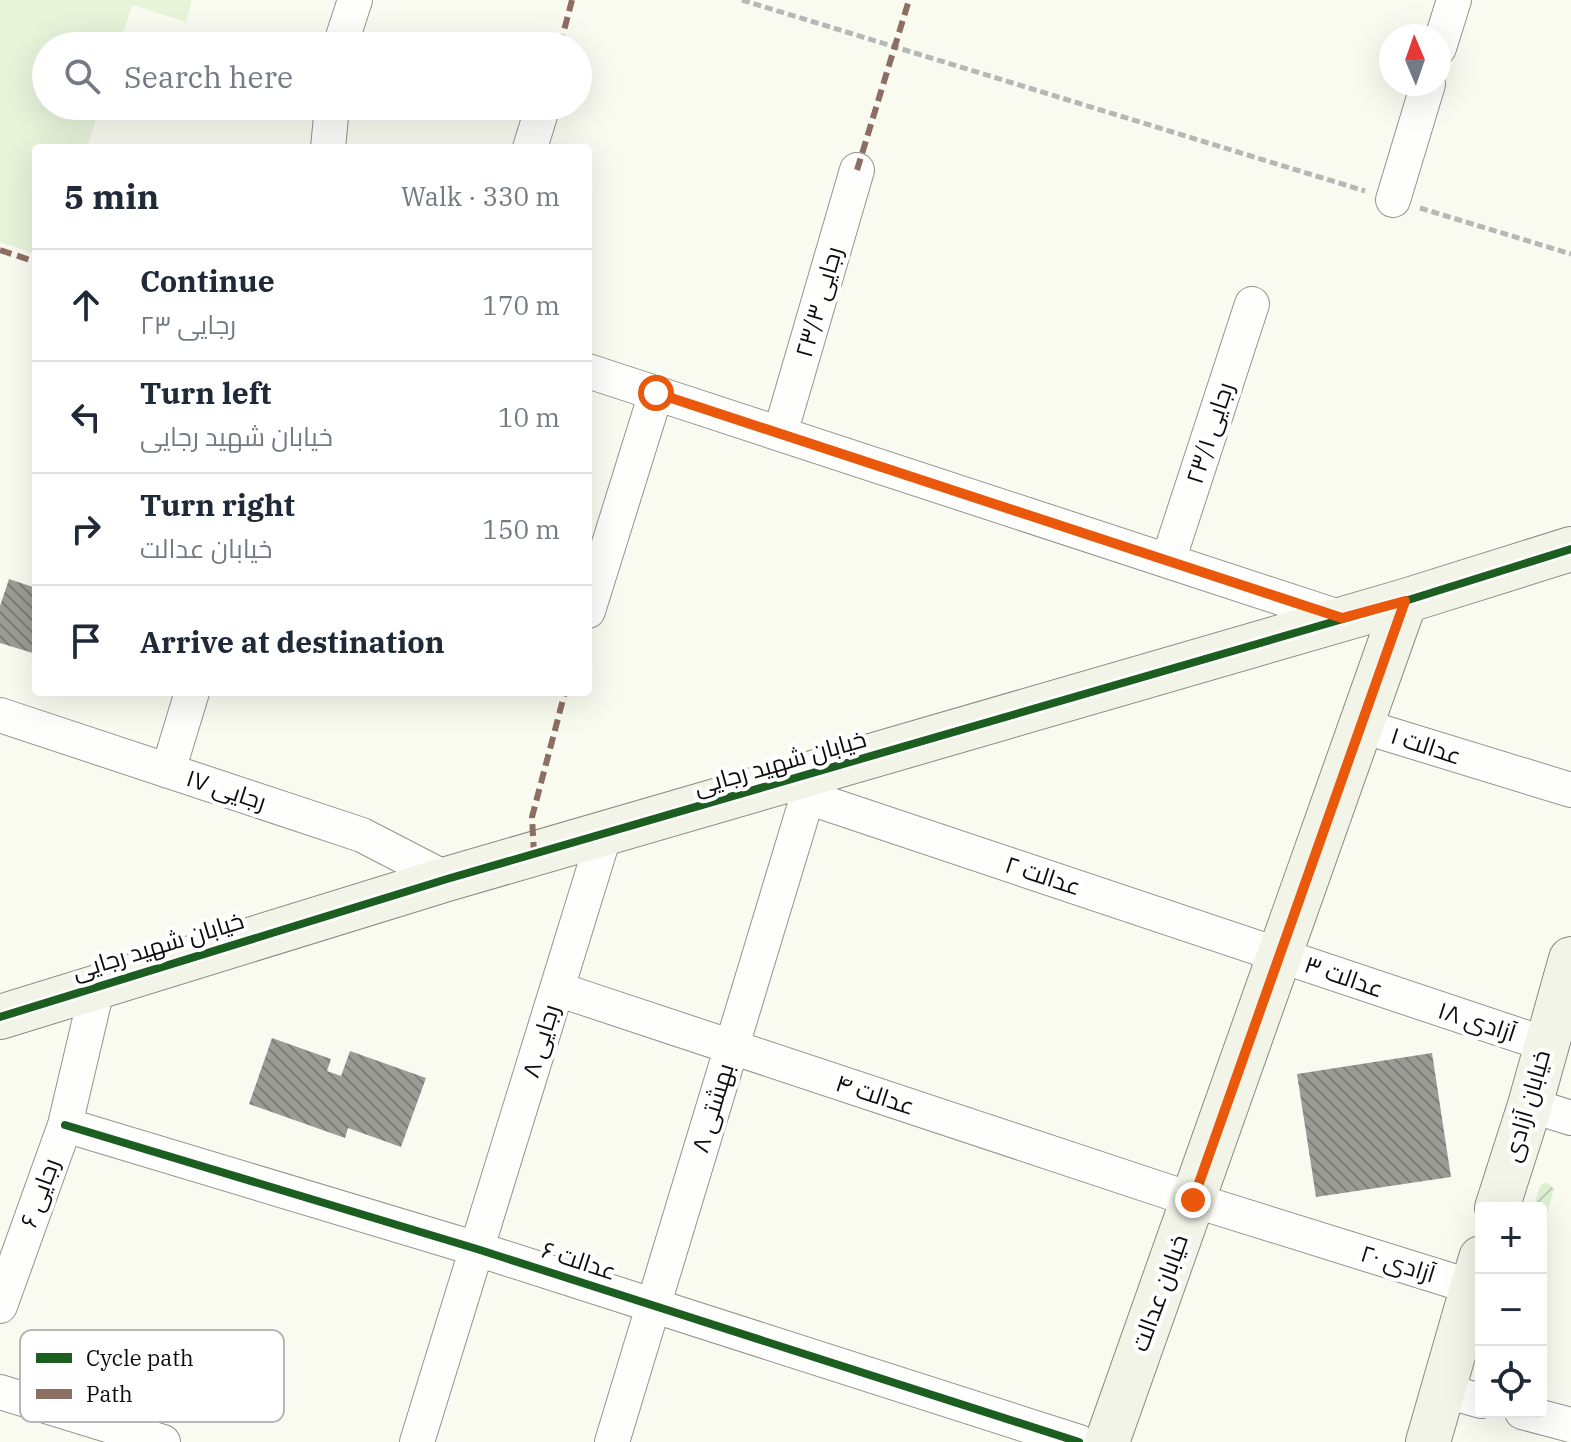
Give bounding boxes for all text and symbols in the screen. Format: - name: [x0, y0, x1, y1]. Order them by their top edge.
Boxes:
- north arrow: [1379, 24, 1451, 96]
- search box: [32, 32, 592, 120]
- icon: search: [60, 54, 104, 98]
- text: Search here: [124, 57, 293, 96]
- text: 5 min: [64, 174, 159, 218]
- text: Walk · 330 m: [401, 179, 560, 213]
- street label: رجایی ۲۳/۳: [787, 243, 849, 361]
- text: Continue: [140, 261, 275, 300]
- icon: ahead: [64, 283, 108, 327]
- text: 170 m: [482, 288, 560, 322]
- text: رجایی ۲۳: [140, 307, 236, 341]
- text: Turn left: [140, 373, 272, 412]
- route start: [638, 375, 674, 411]
- street label: رجایی ۲۳/۱: [1178, 378, 1240, 488]
- icon: left: [64, 395, 108, 439]
- text: 10 m: [498, 400, 560, 434]
- text: خیابان شهید رجایی: [140, 419, 333, 453]
- text: Turn right: [140, 485, 295, 524]
- icon: right: [64, 507, 108, 551]
- text: 150 m: [482, 512, 560, 546]
- text: خیابان عدالت: [140, 531, 272, 565]
- icon: arrive: [64, 619, 108, 663]
- text: Arrive at destination: [140, 622, 445, 661]
- street label: عدالت ۱: [1387, 719, 1466, 771]
- street label: خیابان شهید رجایی: [690, 722, 870, 802]
- street label: رجایی ۱۷: [182, 761, 270, 817]
- street label: عدالت ۲: [1001, 848, 1085, 902]
- street label: خیابان شهید رجایی: [68, 904, 247, 986]
- street label: عدالت ۳: [1301, 948, 1388, 1004]
- street label: آزادی ۱۸: [1434, 993, 1521, 1049]
- street label: رجایی ۸: [514, 1000, 566, 1081]
- street label: خیابان آزادی: [1495, 1046, 1557, 1165]
- street label: بهشتی ۸: [683, 1059, 741, 1156]
- street label: عدالت ۴: [832, 1066, 919, 1122]
- street label: رجایی ۶: [12, 1154, 66, 1232]
- route end: [1175, 1182, 1211, 1218]
- map controls: [1475, 1202, 1547, 1418]
- button: +: [1475, 1202, 1547, 1274]
- street label: خیابان عدالت: [1123, 1230, 1195, 1356]
- street label: عدالت ۶: [538, 1233, 621, 1287]
- street label: آزادی ۲۰: [1357, 1237, 1440, 1290]
- button: −: [1475, 1274, 1547, 1346]
- legend: [20, 1330, 284, 1422]
- text: Cycle path: [86, 1343, 194, 1372]
- button: locate: [1475, 1346, 1547, 1418]
- text: Path: [86, 1379, 133, 1408]

